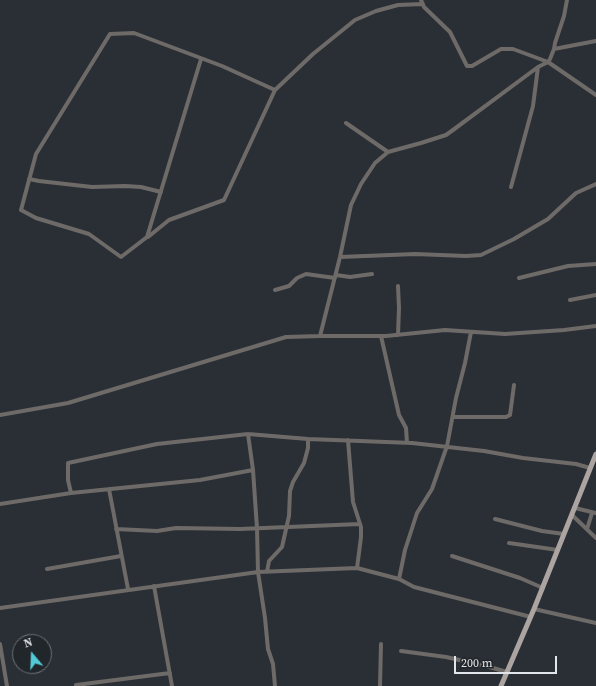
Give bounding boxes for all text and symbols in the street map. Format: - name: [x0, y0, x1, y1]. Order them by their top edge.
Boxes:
- north arrow: [12, 634, 52, 674]
- text: N: [22, 635, 34, 652]
- scale bar: [456, 648, 559, 674]
- text: 200 m: [461, 655, 493, 671]

